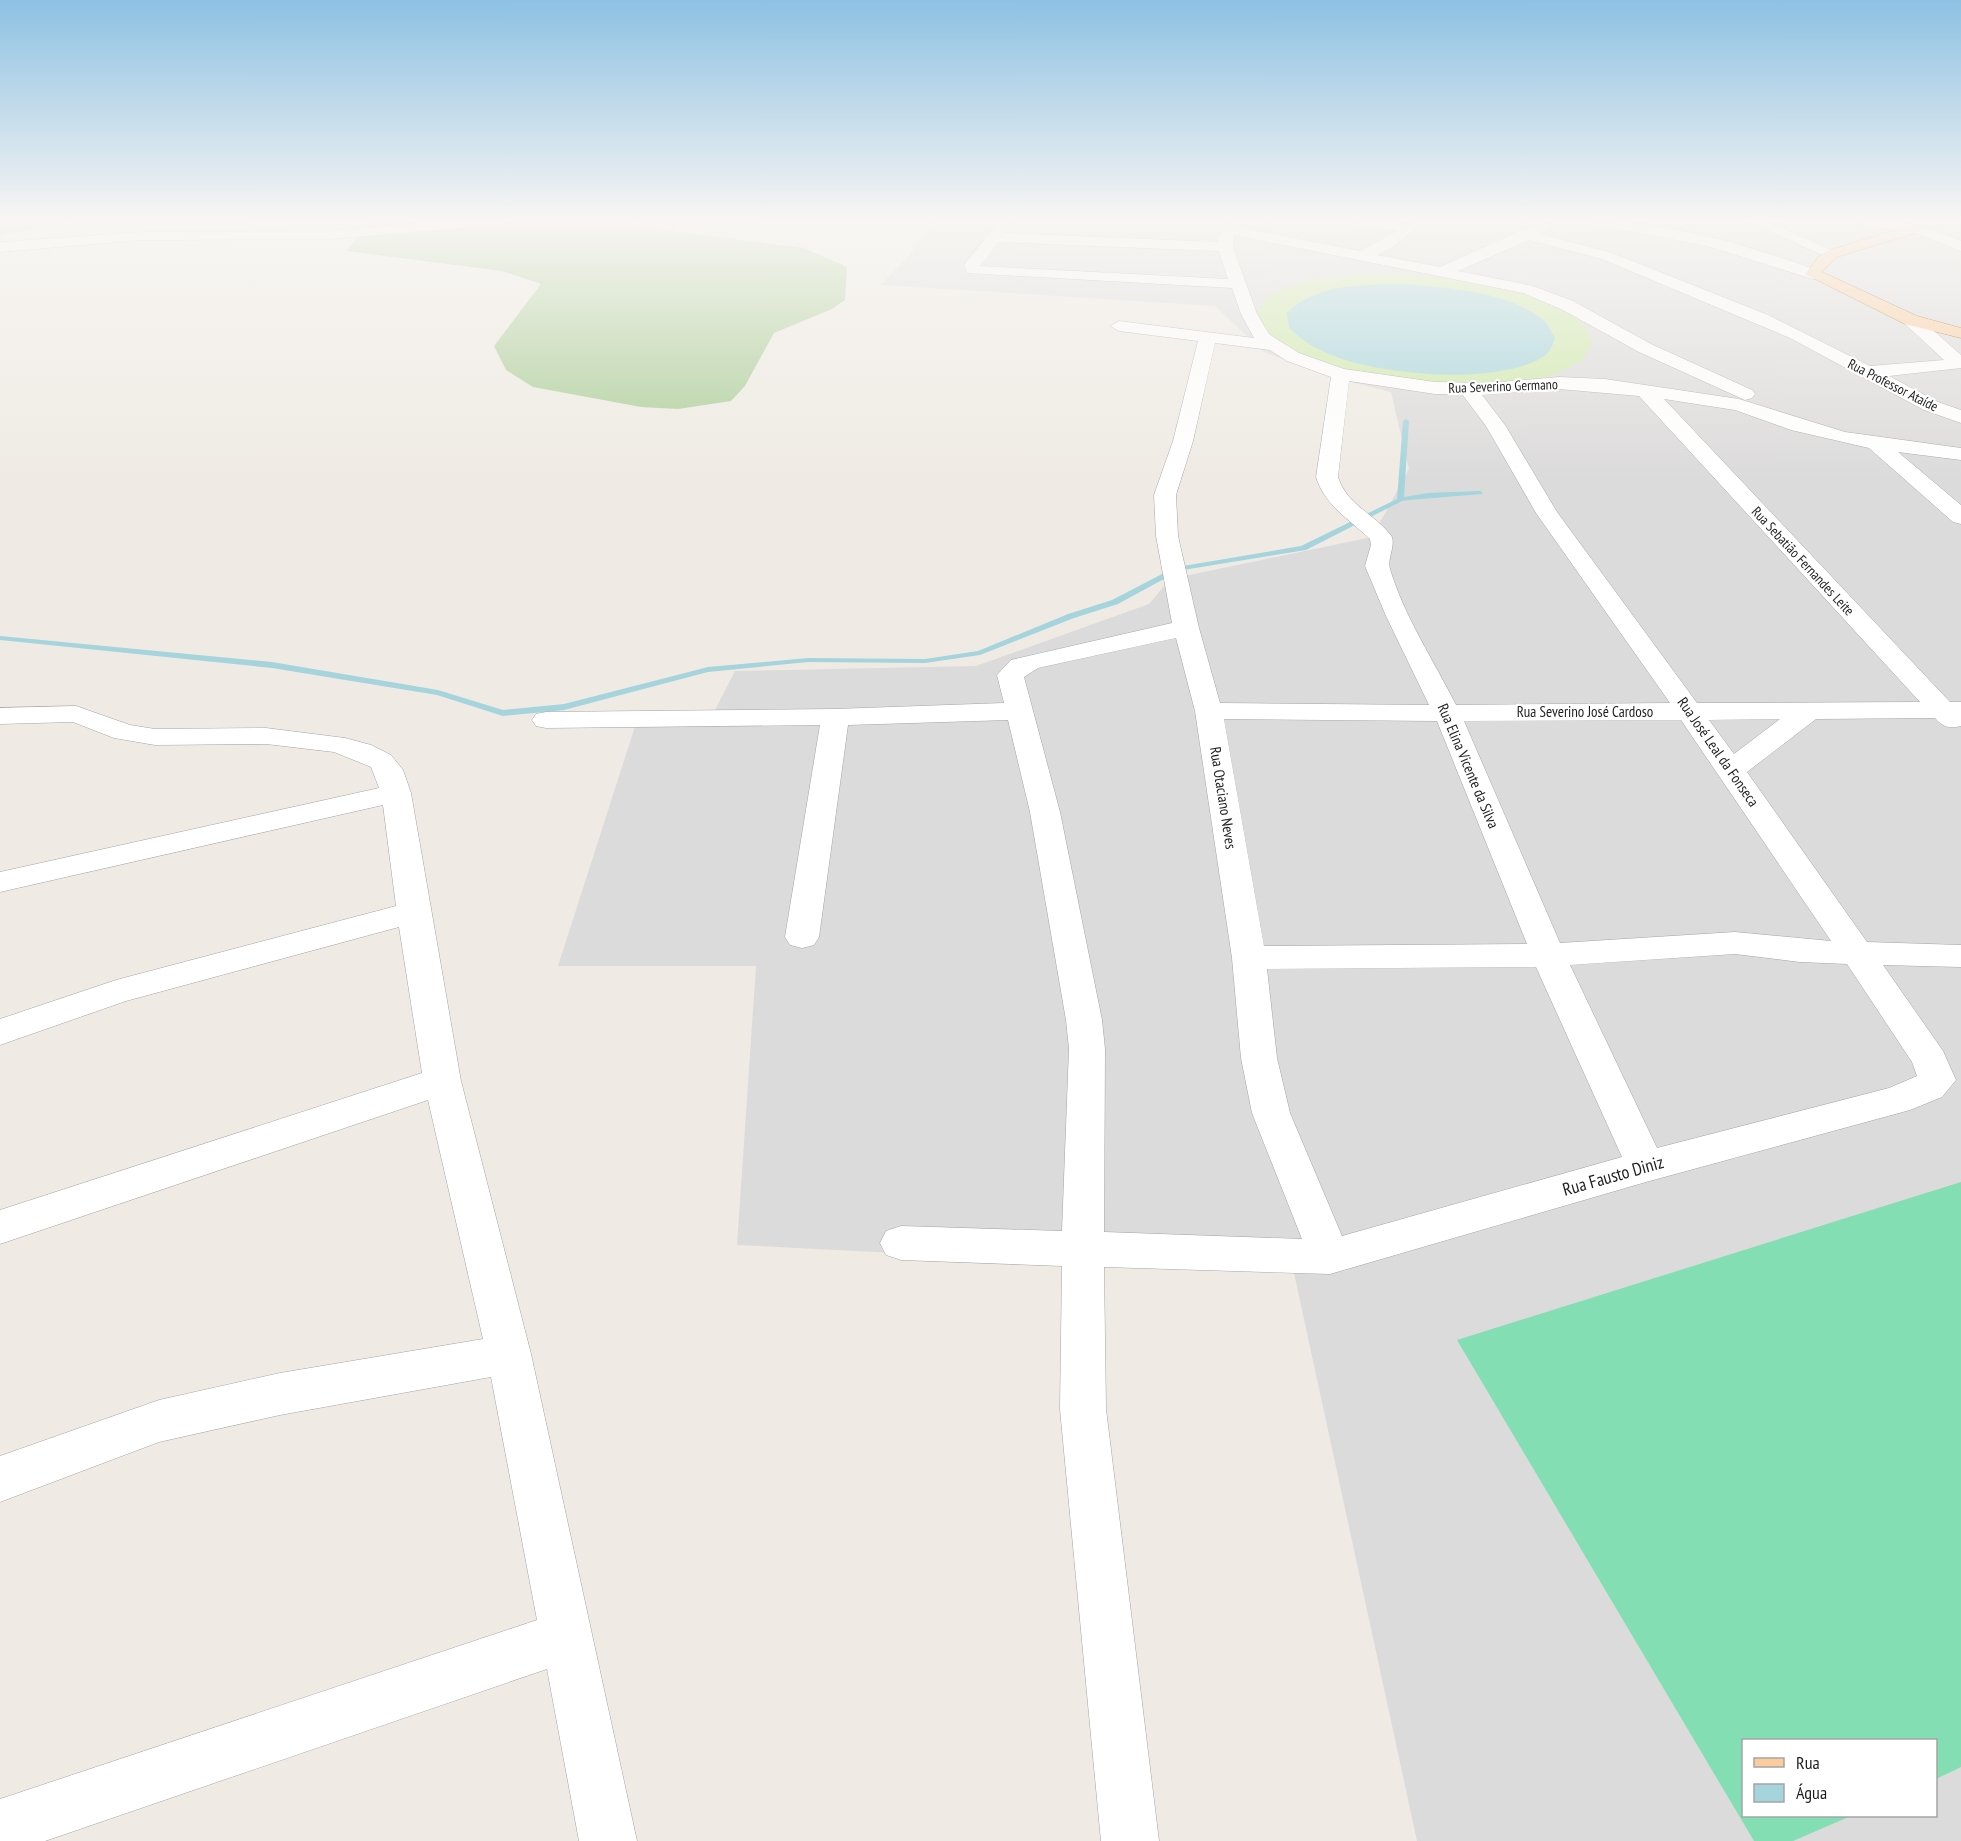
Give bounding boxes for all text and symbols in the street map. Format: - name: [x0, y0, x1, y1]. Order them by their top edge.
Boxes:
- street label: Rua Professor Ataíde: [1845, 355, 1941, 416]
- street label: Rua Severino Germano: [1448, 375, 1558, 397]
- street label: Rua Sebatião Fernandes Leite: [1748, 503, 1858, 619]
- street label: Rua José Leal da Fonseca: [1674, 693, 1763, 810]
- street label: Rua Elina Vicente da Silva: [1434, 701, 1503, 831]
- street label: Rua Severino José Cardoso: [1517, 702, 1653, 721]
- street label: Rua Otaciano Neves: [1206, 745, 1241, 850]
- street label: Rua Fausto Diniz: [1560, 1150, 1666, 1201]
- legend: [1742, 1739, 1937, 1817]
- text: Rua: [1796, 1751, 1820, 1774]
- text: Água: [1796, 1781, 1827, 1804]

